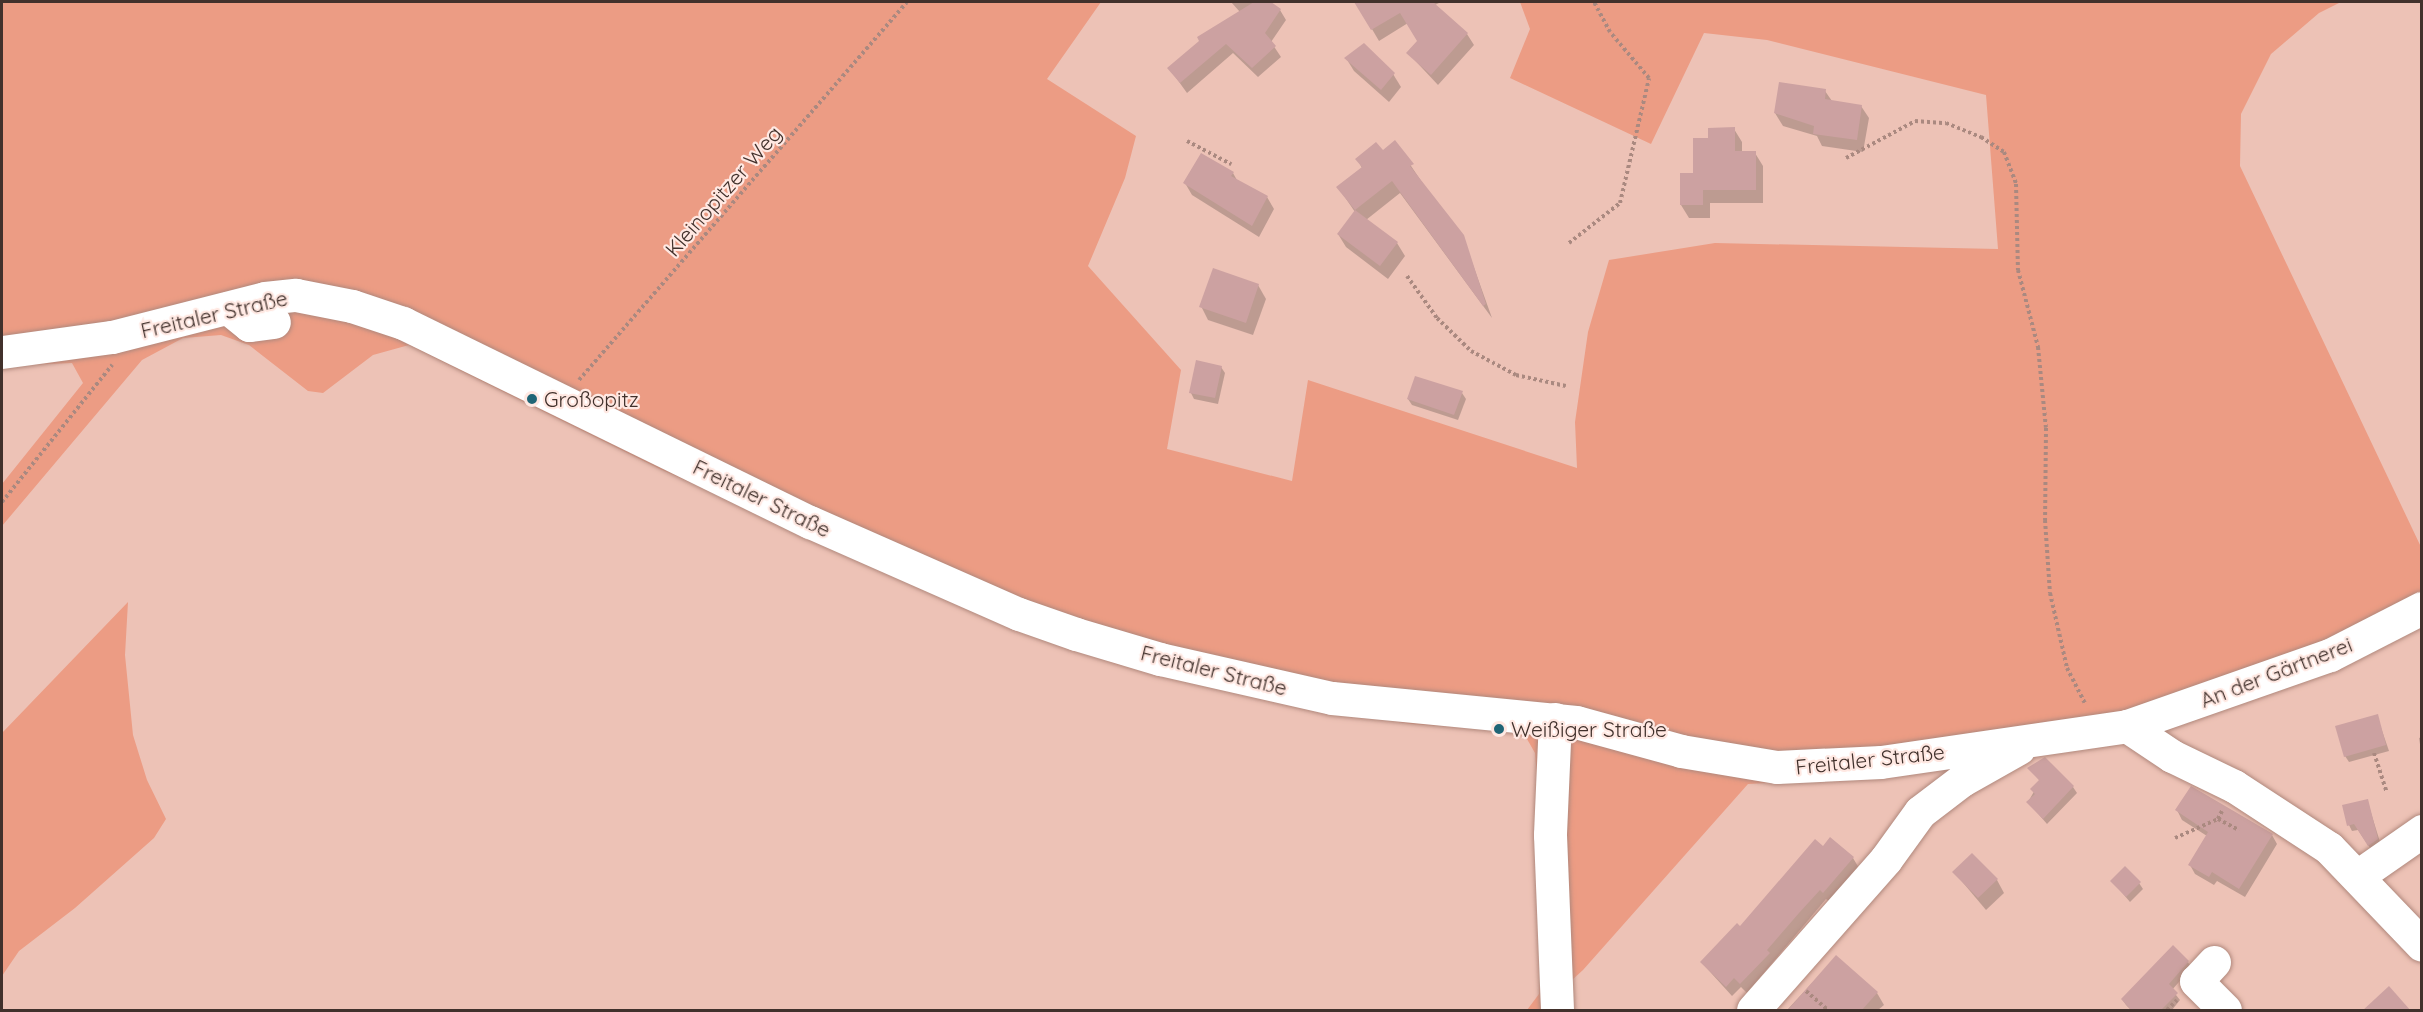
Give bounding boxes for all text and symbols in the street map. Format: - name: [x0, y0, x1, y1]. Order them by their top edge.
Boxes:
- street label: Kleinopitzer Weg: [659, 121, 787, 261]
- street label: Freitaler Straße: [138, 285, 290, 343]
- place label: Großopitz: [544, 386, 639, 412]
- marker: Großopitz: [525, 392, 539, 406]
- street label: Freitaler Straße: [689, 454, 835, 542]
- street label: An der Gärtnerei: [2196, 631, 2356, 713]
- street label: Freitaler Straße: [1138, 640, 1290, 700]
- place label: Weißiger Straße: [1511, 716, 1667, 742]
- marker: Weißiger Straße: [1492, 722, 1506, 736]
- street label: Freitaler Straße: [1794, 739, 1946, 779]

